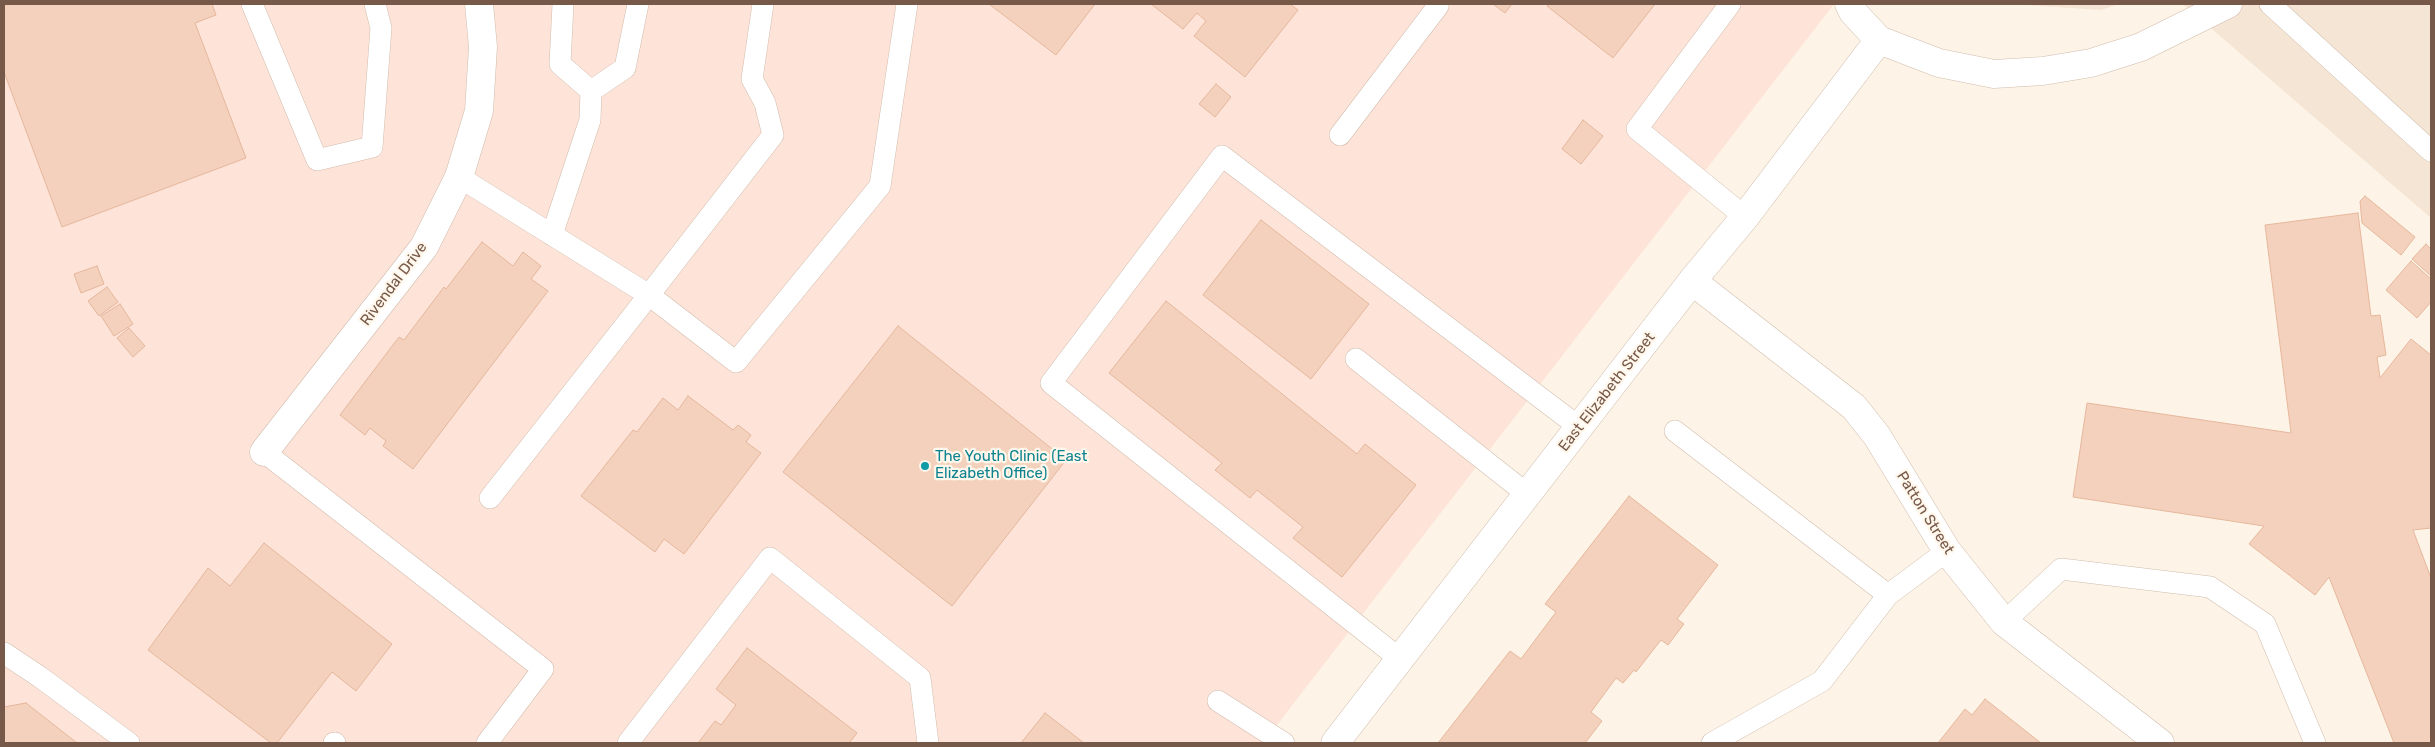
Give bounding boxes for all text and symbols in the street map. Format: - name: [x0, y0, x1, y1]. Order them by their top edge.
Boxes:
- street label: Rivendal Drive: [357, 239, 431, 329]
- street label: East Elizabeth Street: [1555, 329, 1659, 455]
- place label: The Youth Clinic (East Elizabeth Office): [935, 448, 1087, 483]
- marker: The Youth Clinic (East Elizabeth Office): [919, 460, 931, 472]
- street label: Patton Street: [1892, 468, 1958, 558]

